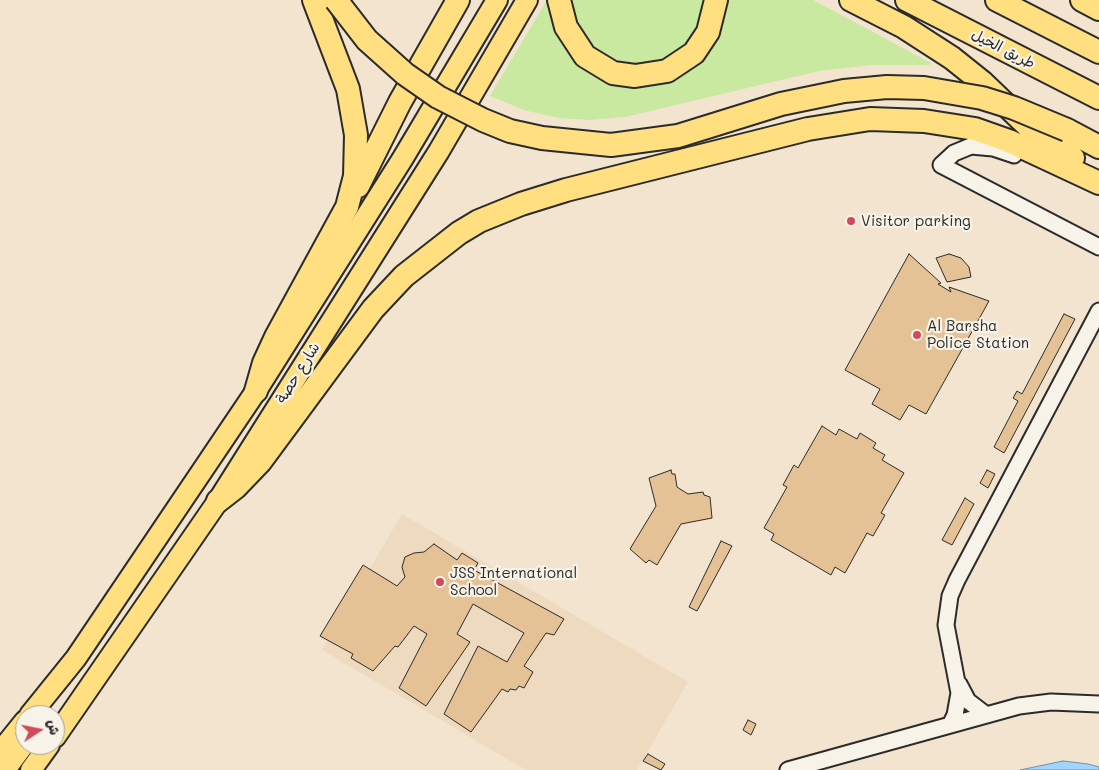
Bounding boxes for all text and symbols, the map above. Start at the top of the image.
street label: طريق الخيل [968,25,1038,73]
place label: Visitor parking [861,212,971,230]
marker: Visitor parking [845,215,857,227]
place label: Al Barsha Police Station [927,317,1029,352]
marker: Al Barsha Police Station [911,329,923,341]
street label: شارع حصة [272,339,324,407]
place label: JSS International School [450,564,577,599]
marker: JSS International School [434,576,446,588]
north arrow [15,705,65,755]
text: ش [43,718,65,737]

